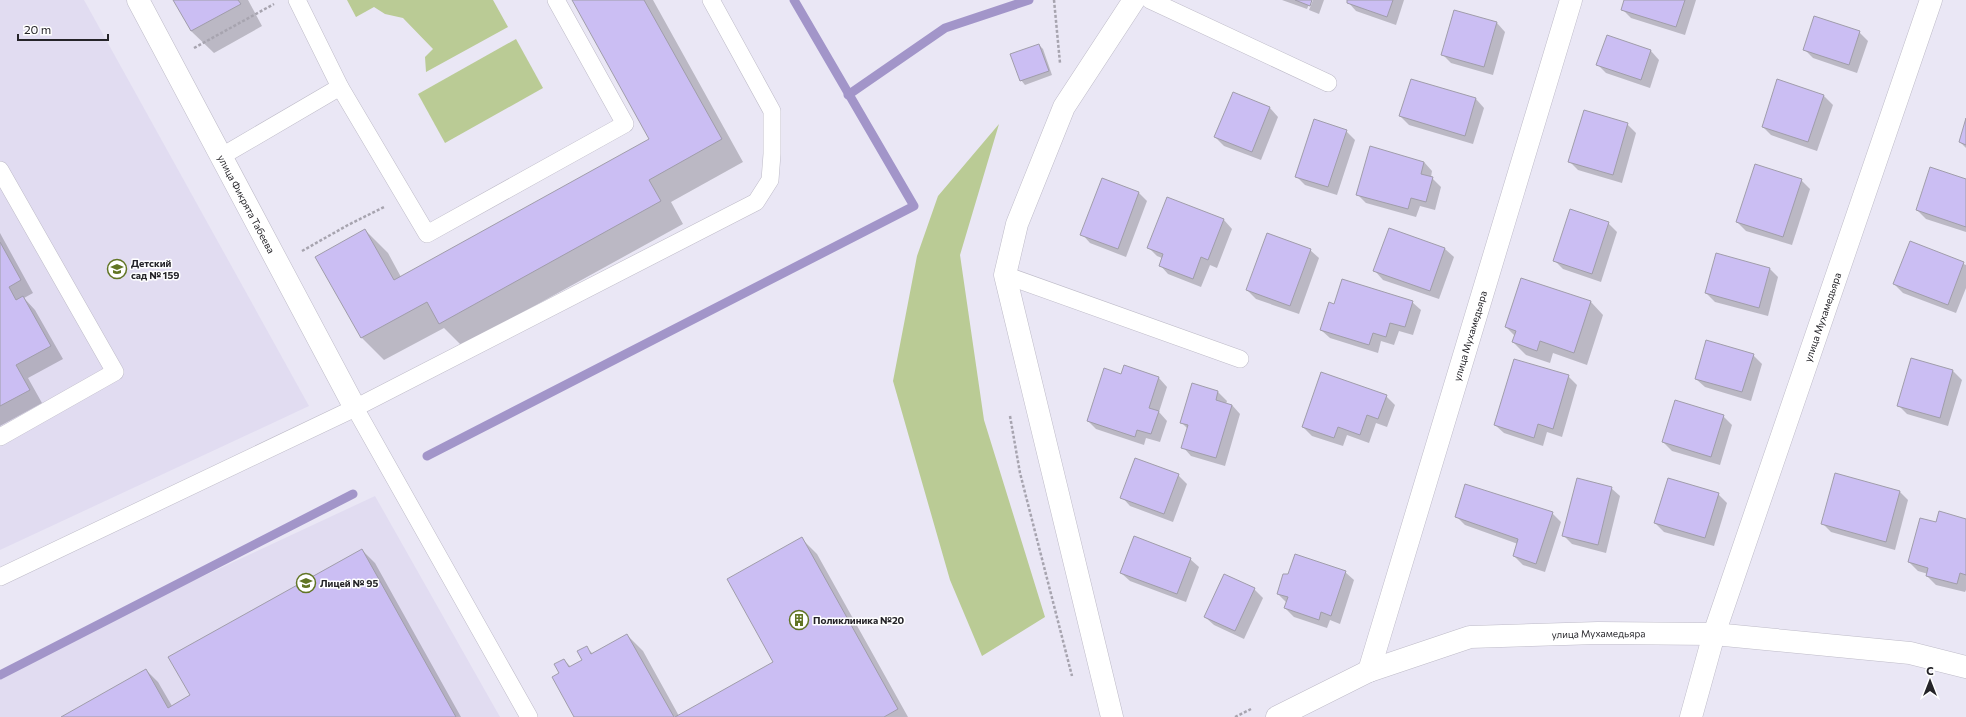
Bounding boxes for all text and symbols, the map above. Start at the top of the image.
scale bar [18,16,108,42]
text: 20 m [24,22,51,36]
street label: улица Фикрята Табеева [215,153,278,255]
place label: Детский сад № 159 [131,257,179,281]
school or university icon: Детский сад № 159 [106,258,128,280]
street label: улица Мухамедьяра [1802,271,1843,364]
street label: улица Мухамедьяра [1451,289,1489,383]
school or university icon: Лицей № 95 [295,572,317,594]
place label: Лицей № 95 [320,577,378,589]
building icon: Поликлиника №20 [788,609,810,631]
place label: Поликлиника №20 [813,614,905,626]
street label: улица Мухамедьяра [1551,627,1646,640]
north arrow [1910,661,1950,701]
text: С [1926,664,1934,677]

